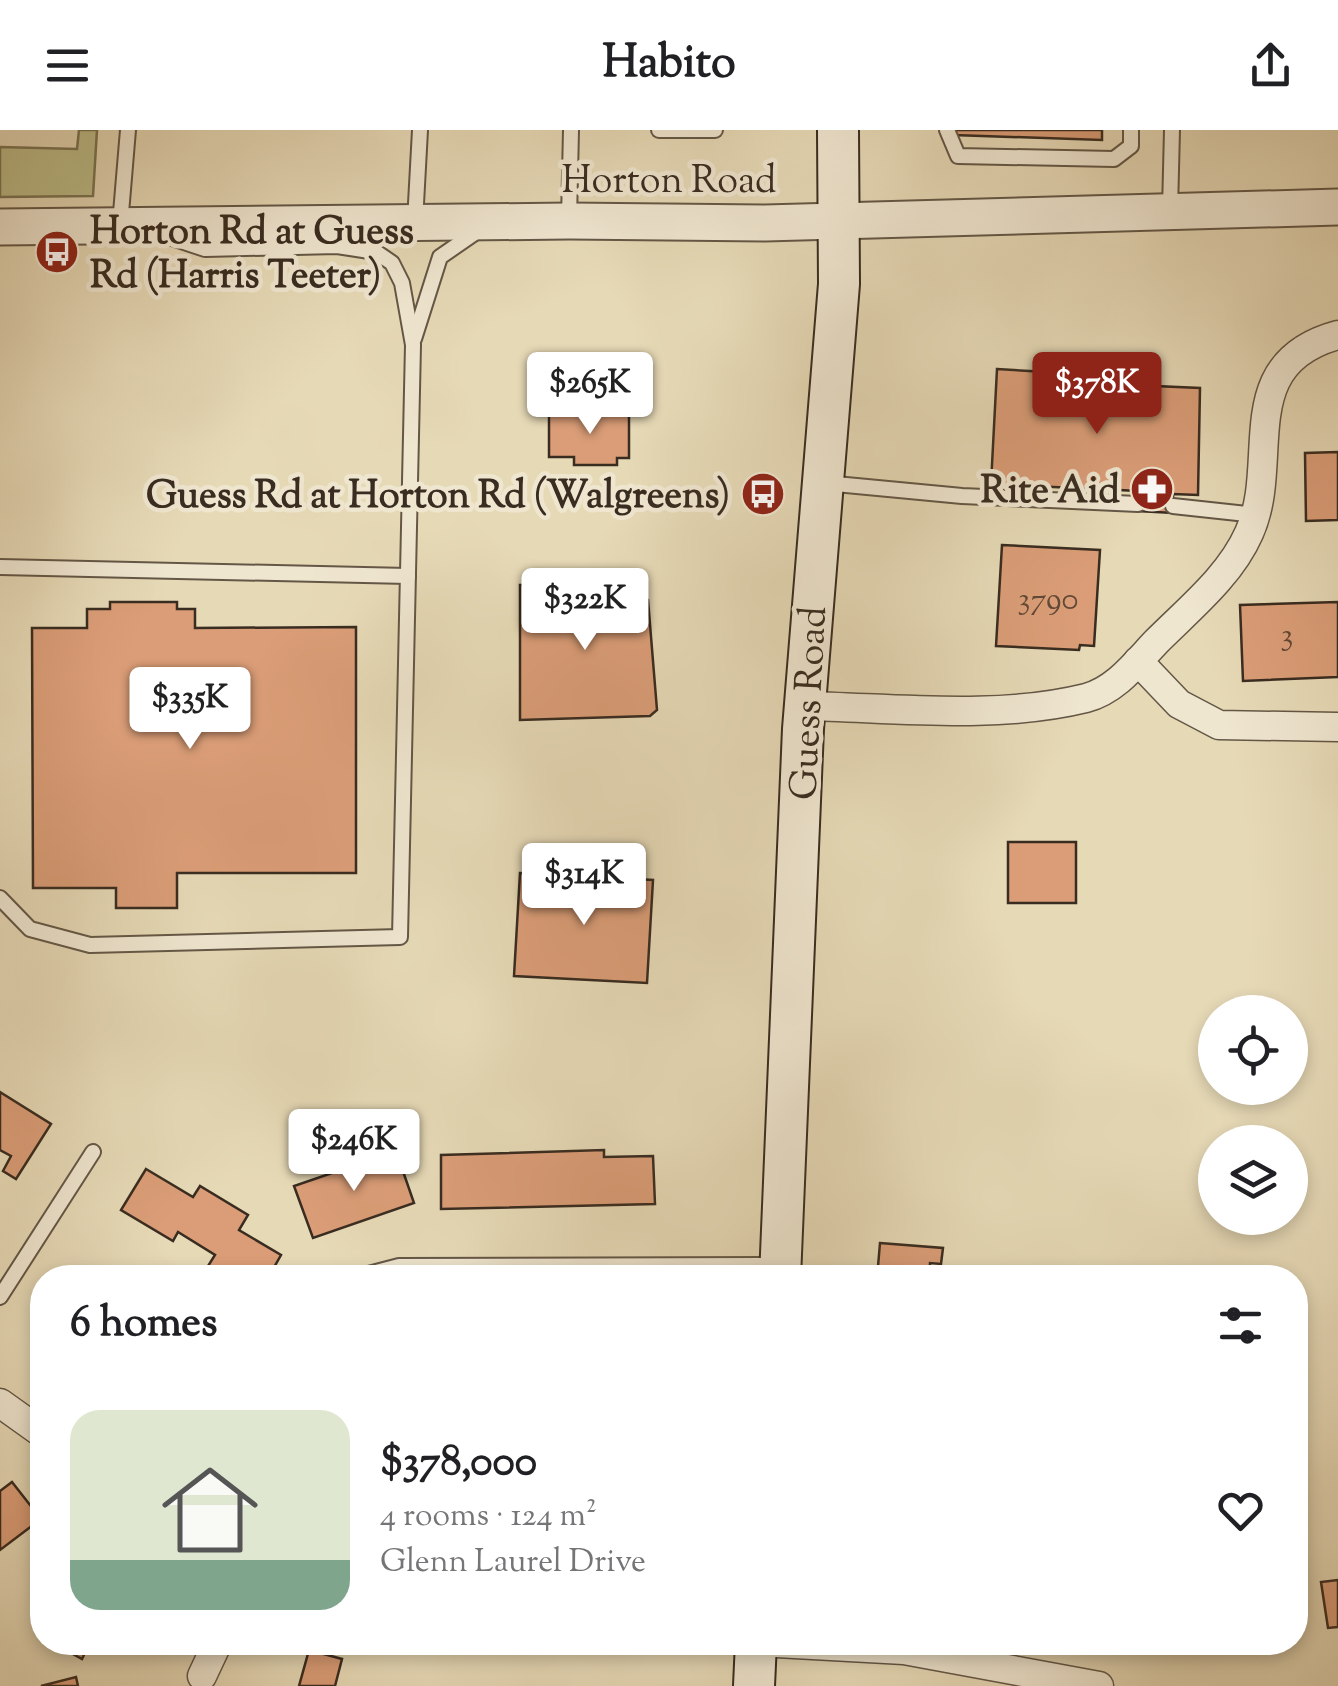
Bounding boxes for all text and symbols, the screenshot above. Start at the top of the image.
text: Habito [602,33,736,98]
icon: menu [40,38,95,93]
icon: share [1243,38,1298,93]
street label: Horton Road [562,156,776,210]
place label: Horton Rd at Guess Rd (Harris Teeter) [90,207,414,305]
bus stop icon: Horton Rd at Guess Rd (Harris Teeter) [34,229,80,275]
pin: $265K [520,352,660,437]
pin: $378K [1027,352,1167,437]
text: $265K [549,361,631,407]
text: $378K [1054,361,1140,407]
place label: Rite Aid [980,466,1121,520]
pharmacy icon: Rite Aid [1129,466,1175,512]
place label: Guess Rd at Horton Rd (Walgreens) [146,471,730,525]
bus stop icon: Guess Rd at Horton Rd (Walgreens) [740,471,786,517]
pin: $322K [515,568,655,653]
text: $322K [543,577,627,623]
house number: 3790 [1018,578,1078,624]
street label: Guess Road [779,605,843,802]
house number: 3 [1281,614,1293,660]
pin: $335K [120,667,260,752]
text: $335K [151,676,229,722]
pin: $314K [514,843,654,928]
text: $314K [544,852,624,898]
map controls [1198,995,1308,1235]
button: locate [1198,995,1308,1105]
pin: $246K [284,1109,424,1194]
text: $246K [311,1118,397,1164]
button: layers [1198,1125,1308,1235]
text: 6 homes [70,1295,217,1355]
icon: filters [1213,1298,1268,1353]
text: $378,000 [380,1434,537,1494]
icon: home [150,1450,270,1570]
icon: heart [1213,1483,1268,1538]
text: 4 rooms · 124 m² [380,1494,597,1540]
text: Glenn Laurel Drive [380,1540,646,1586]

